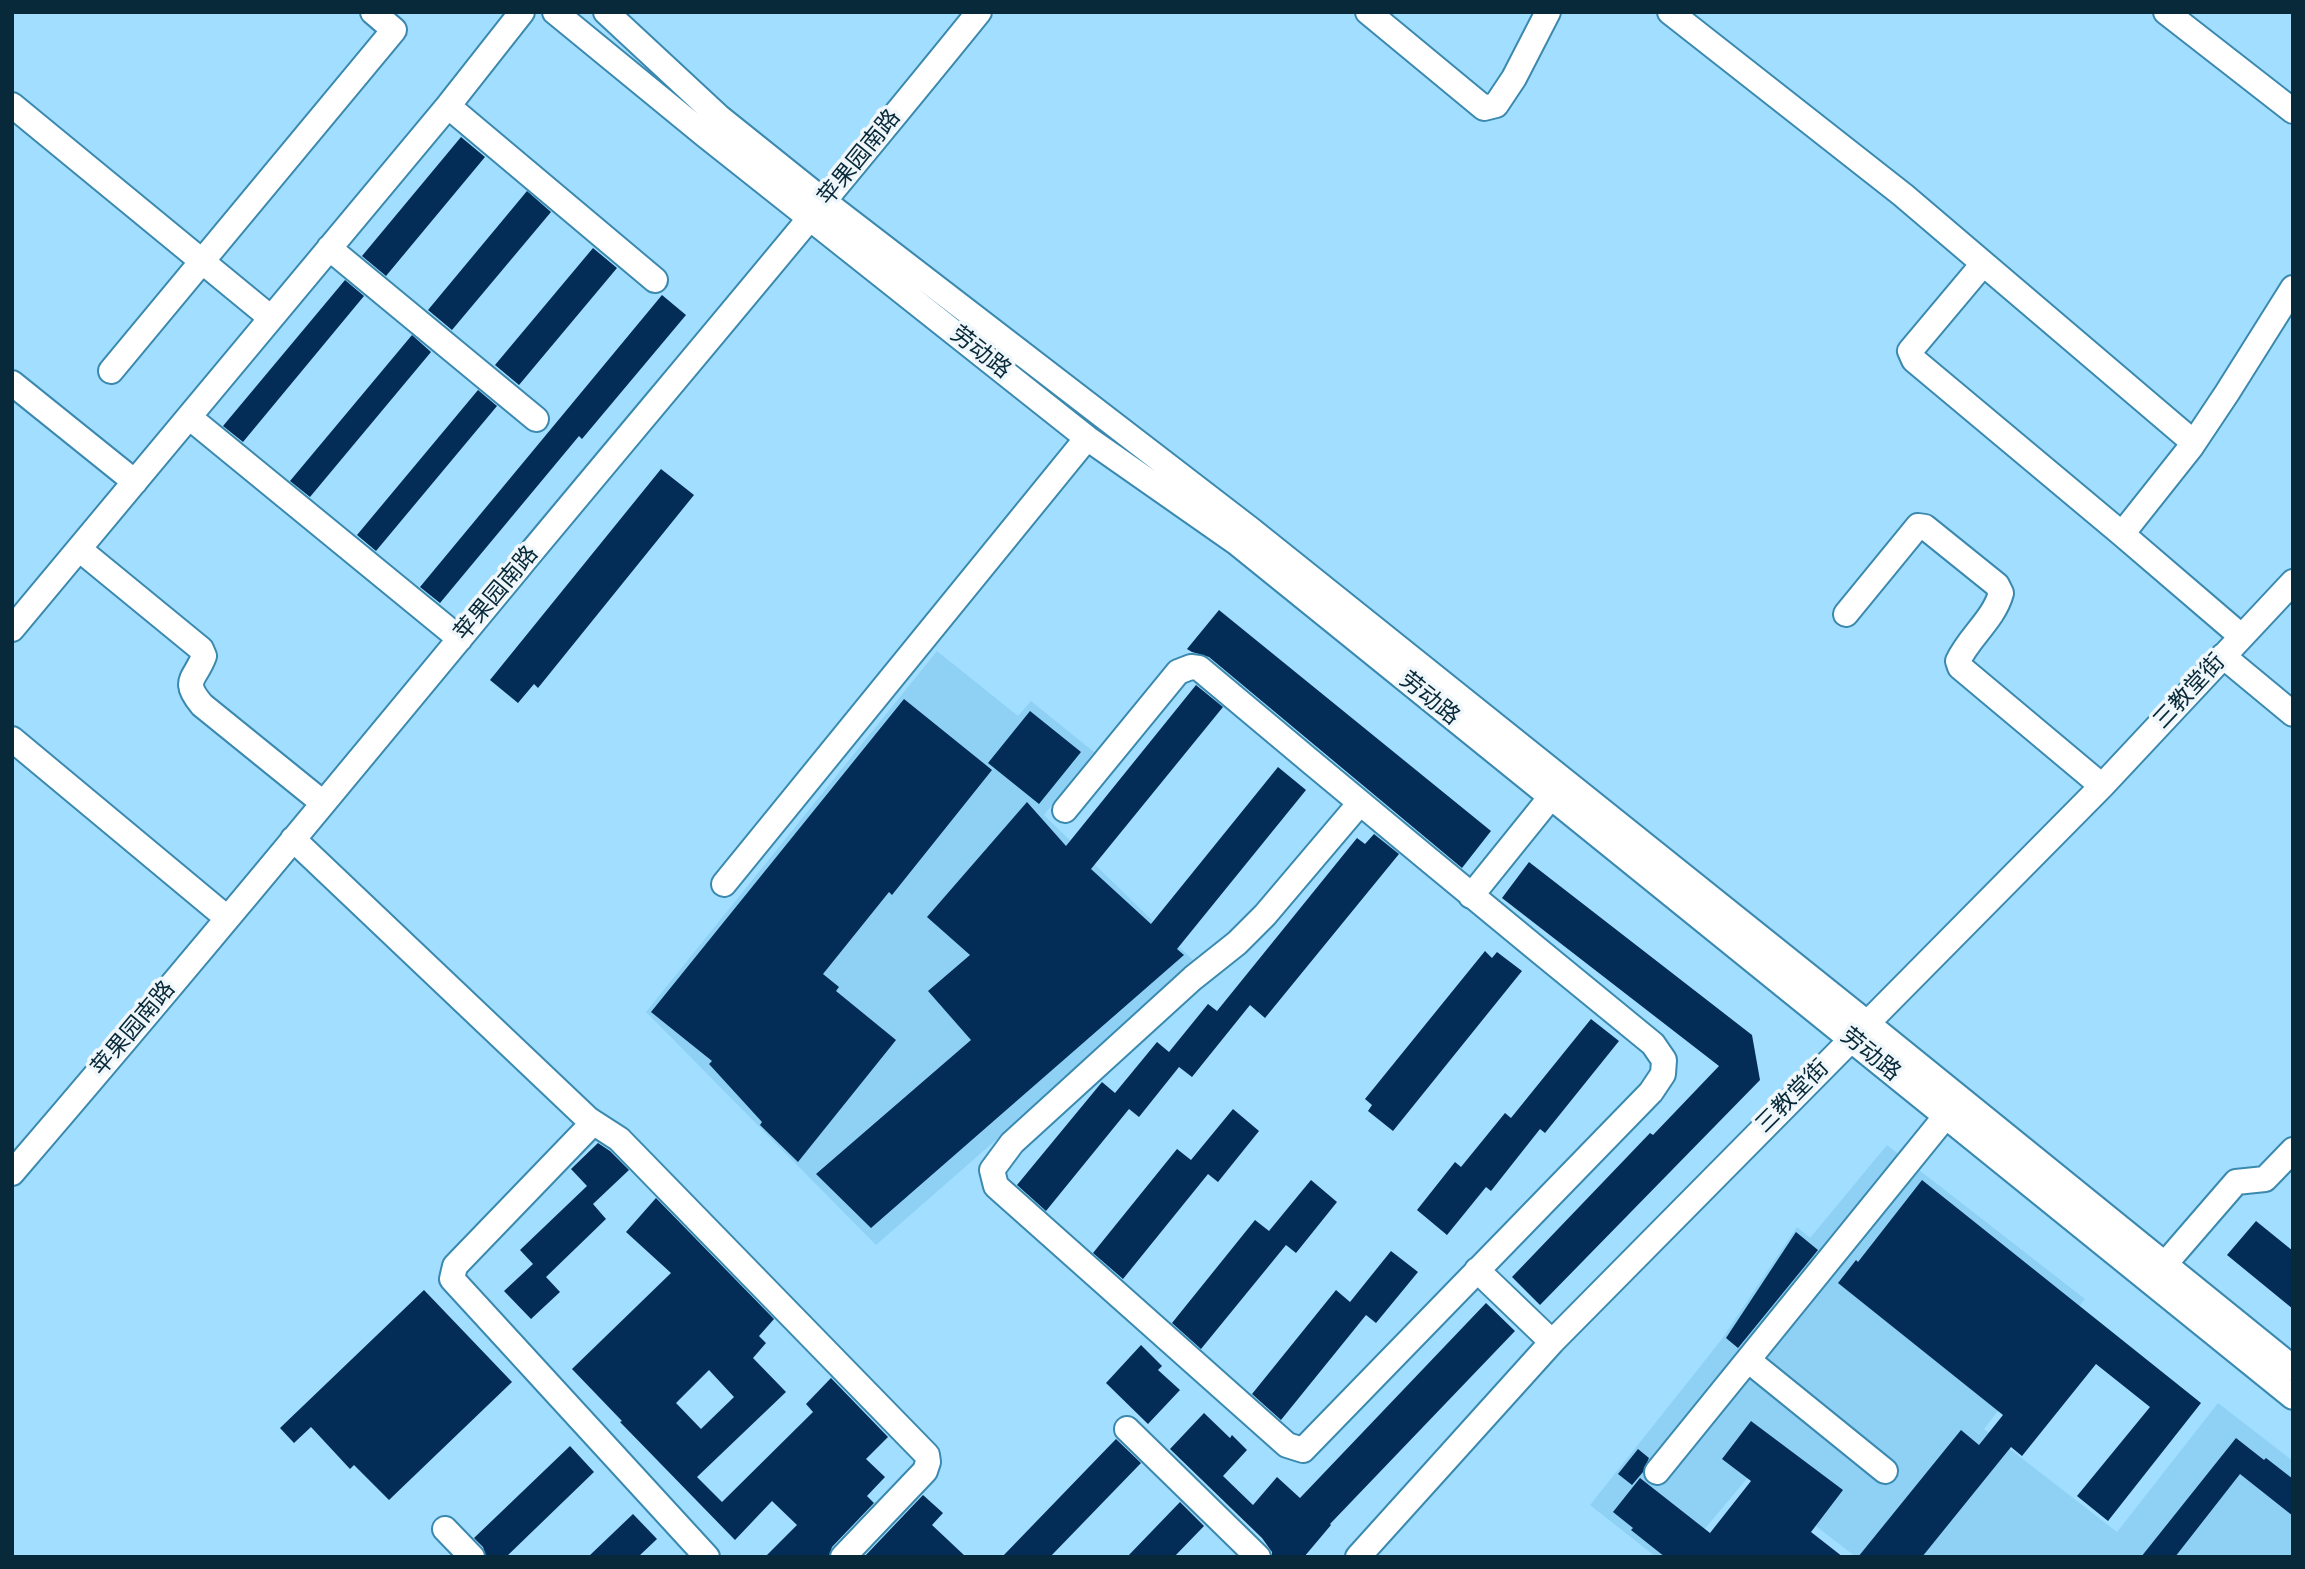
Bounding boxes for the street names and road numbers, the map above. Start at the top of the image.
street label: 苹果园南路 [813,105,907,211]
street label: 劳动路 [944,321,1016,385]
street label: 苹果园南路 [449,541,545,647]
street label: 三教堂街 [2149,649,2231,735]
street label: 劳动路 [1394,667,1464,731]
street label: 苹果园南路 [86,976,182,1082]
street label: 劳动路 [1835,1023,1905,1087]
street label: 三教堂街 [1751,1055,1835,1139]

